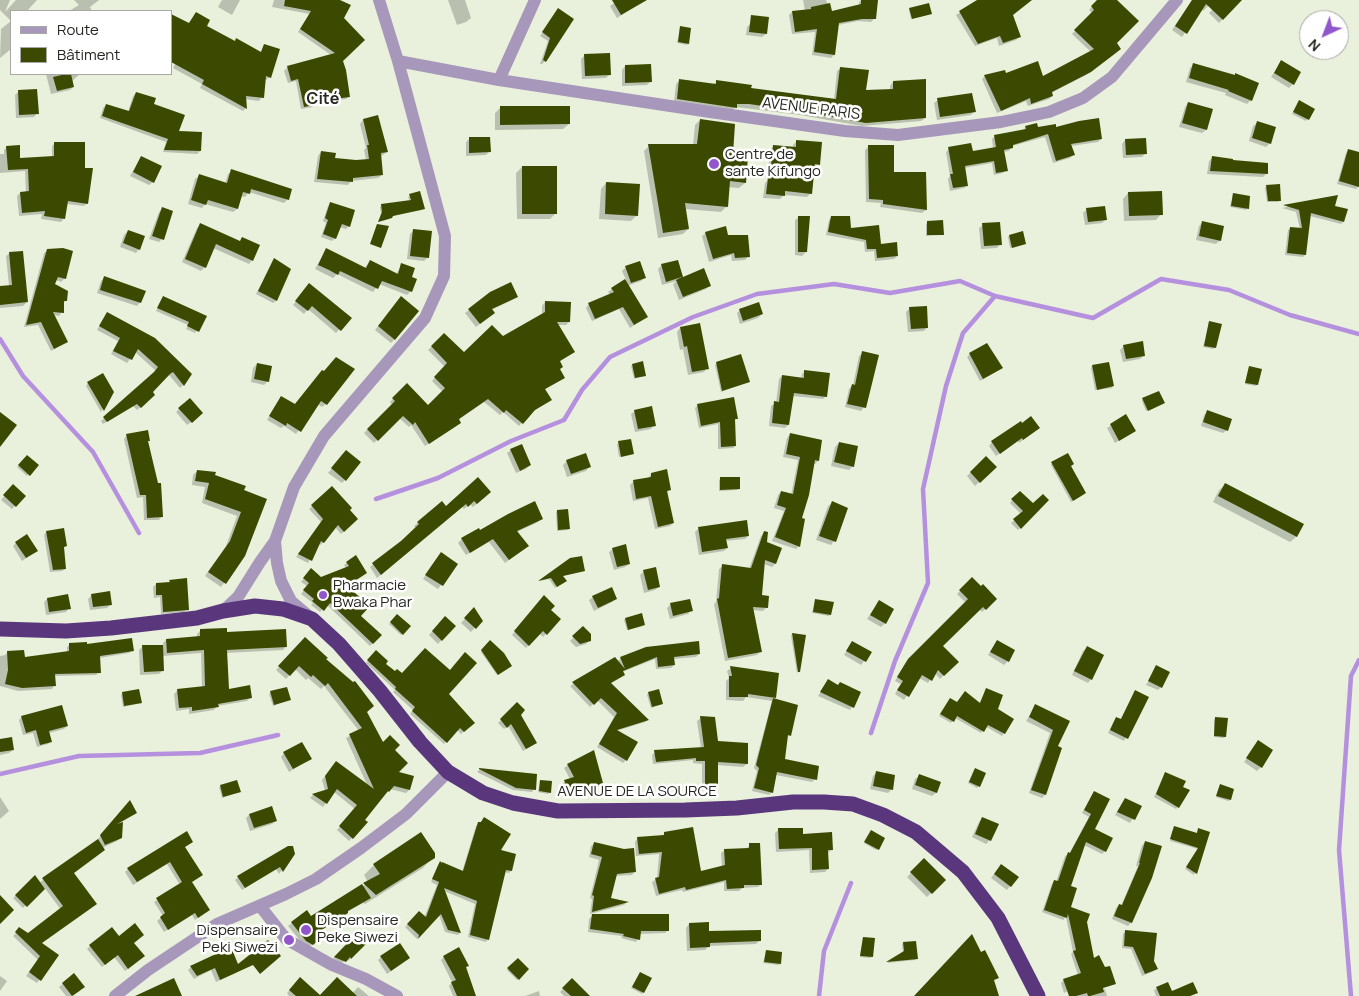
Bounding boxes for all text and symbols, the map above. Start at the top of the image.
legend [10,10,172,75]
north arrow [1299,10,1349,60]
text: Route [57,19,99,40]
text: N [1304,35,1324,56]
text: Bâtiment [57,44,120,65]
district label: Cité [307,90,339,110]
street label: AVENUE PARIS [761,94,861,124]
place label: Centre de sante Kifungo [725,146,821,181]
marker: Centre de sante Kifungo [707,157,721,171]
place label: Pharmacie Bwaka Phar [333,577,412,612]
marker: Pharmacie Bwaka Phar [317,589,329,601]
street label: AVENUE DE LA SOURCE [557,783,717,801]
place label: Dispensaire Peke Siwezi [317,912,399,947]
place label: Dispensaire Peki Siwezi [196,922,278,957]
marker: Dispensaire Peke Siwezi [299,923,313,937]
marker: Dispensaire Peki Siwezi [282,933,296,947]

